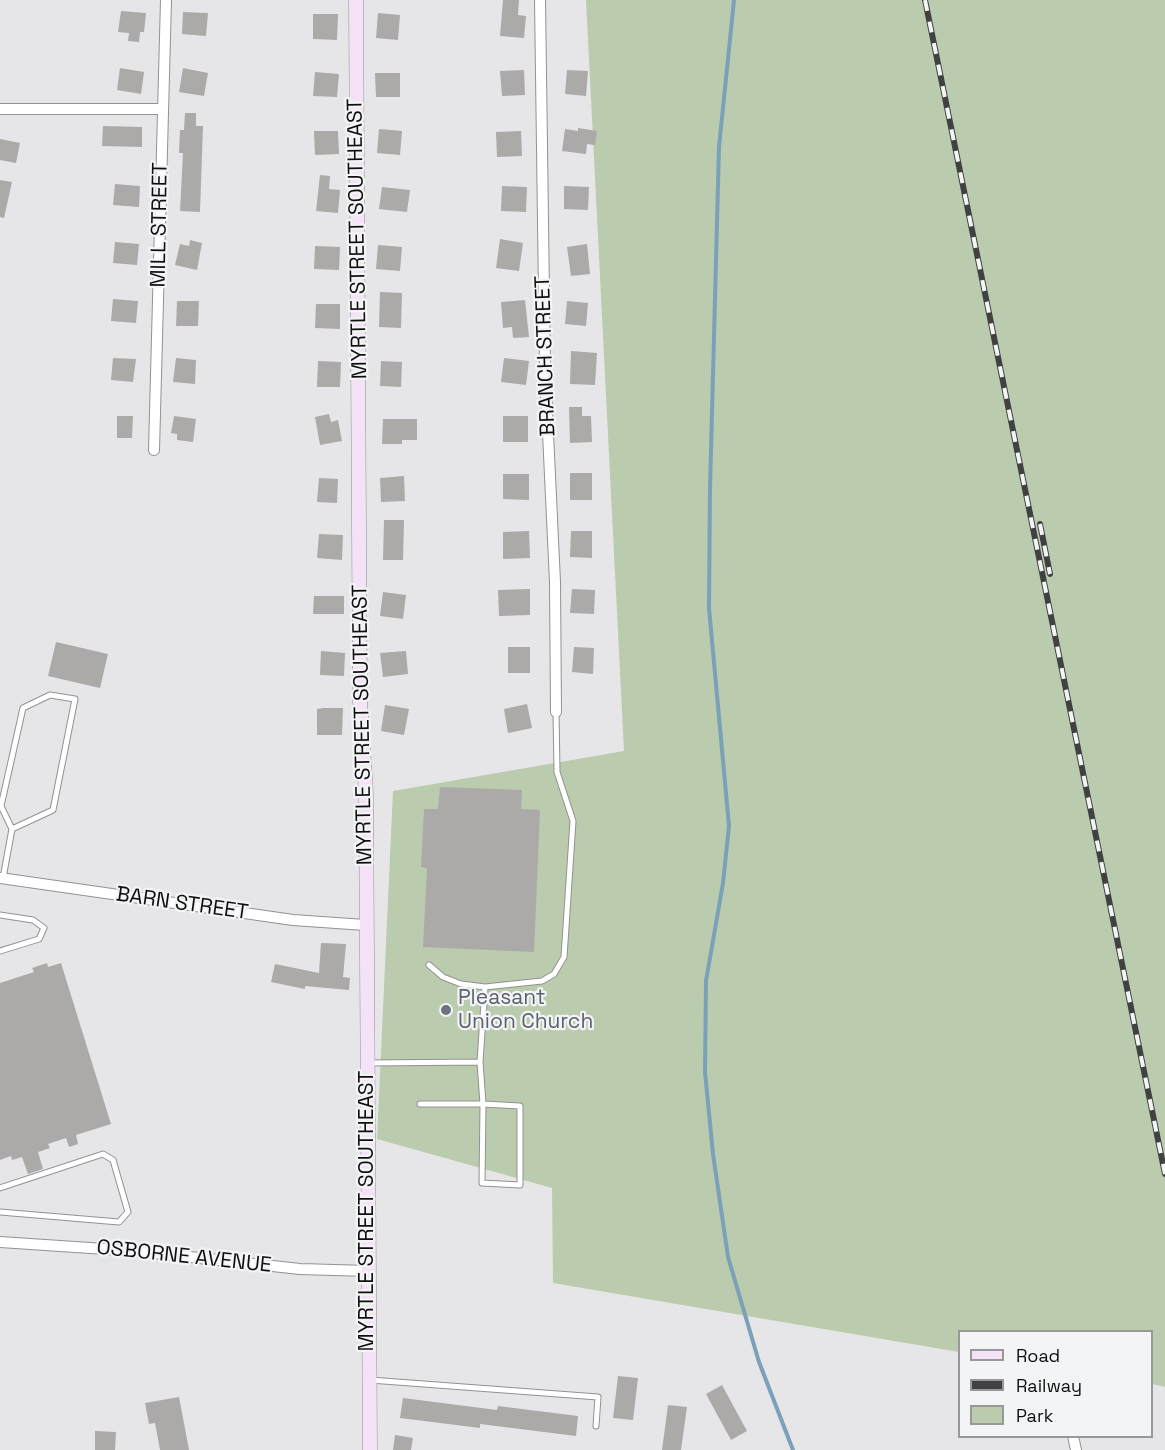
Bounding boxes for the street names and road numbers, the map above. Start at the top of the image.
street label: MYRTLE STREET SOUTHEAST [343,98,373,380]
street label: MILL STREET [146,162,174,288]
street label: BRANCH STREET [531,275,561,437]
street label: MYRTLE STREET SOUTHEAST [348,584,378,866]
street label: BARN STREET [114,882,250,926]
street label: MYRTLE STREET SOUTHEAST [354,1071,380,1351]
street label: OSBORNE AVENUE [95,1235,273,1279]

